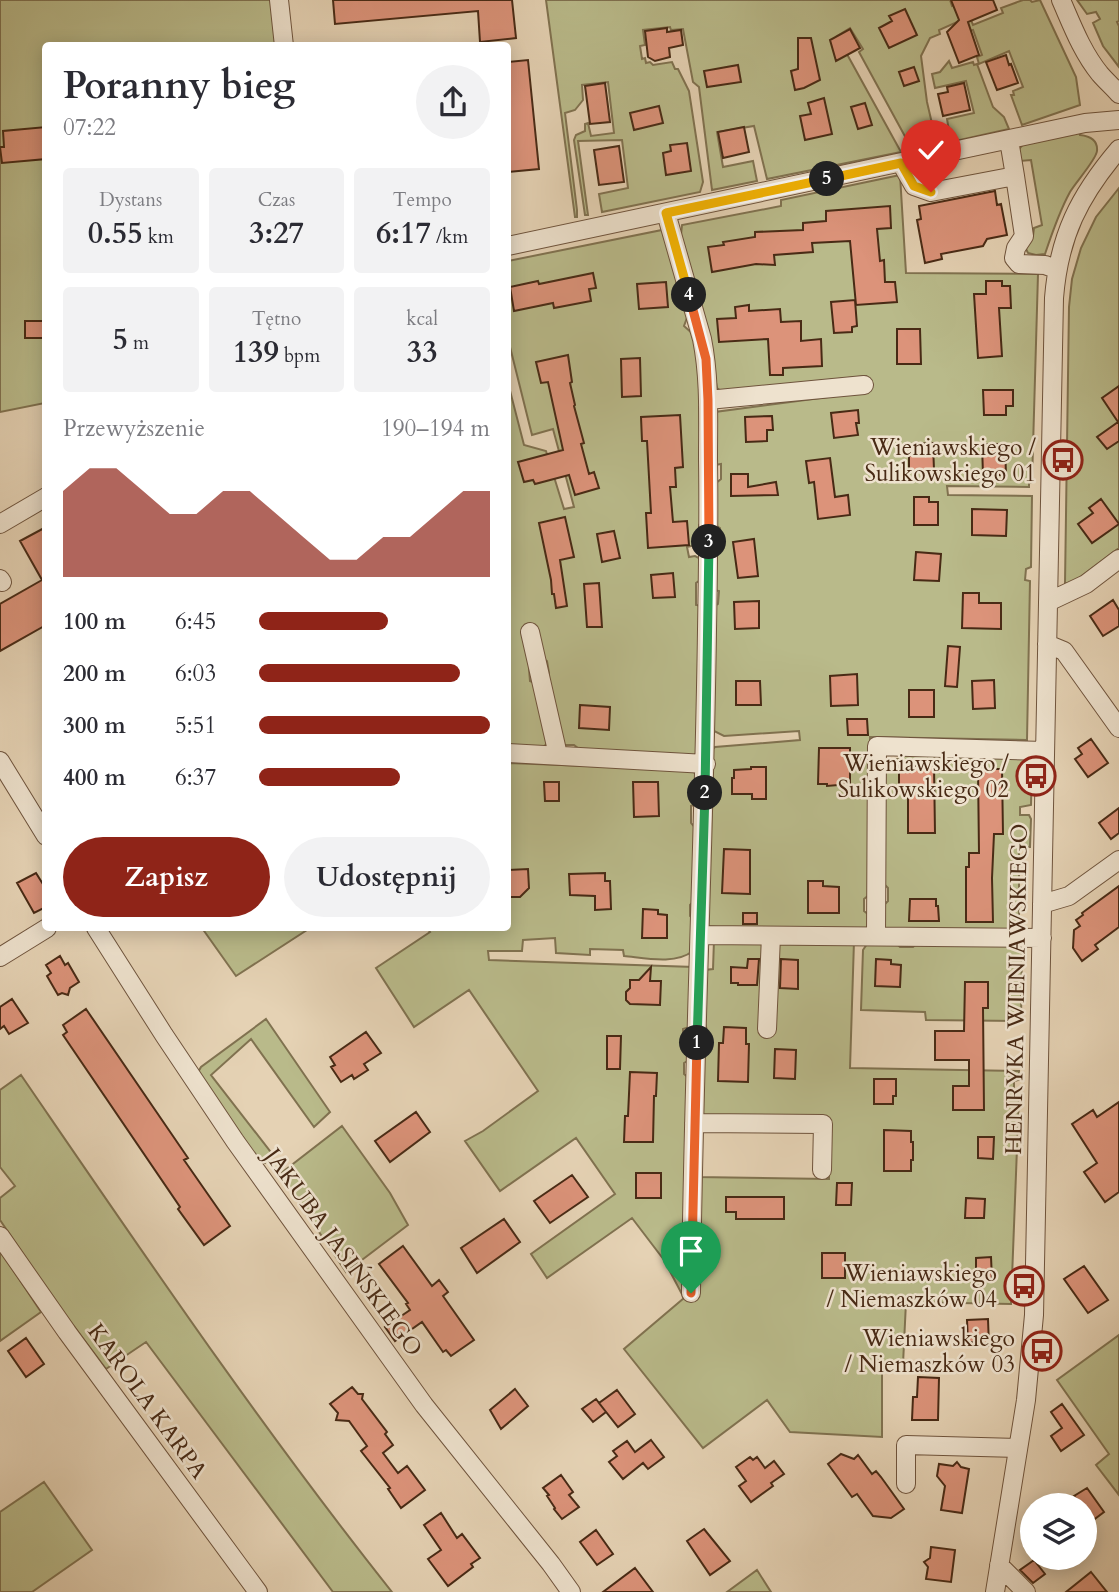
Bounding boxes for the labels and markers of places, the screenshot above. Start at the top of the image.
pin [901,120,961,192]
pin: 5 [810,162,844,196]
pin: 4 [672,278,706,312]
place label: Wieniawskiego / Sulikowskiego 01 [864,432,1037,489]
bus stop icon: Wieniawskiego / Sulikowskiego 01 [1042,439,1084,481]
pin: 3 [692,524,726,560]
place label: Wieniawskiego / Sulikowskiego 02 [837,748,1010,805]
bus stop icon: Wieniawskiego / Sulikowskiego 02 [1015,755,1057,797]
pin: 2 [688,776,722,810]
pin: 1 [680,1026,714,1060]
pin [661,1221,721,1293]
place label: Wieniawskiego / Niemaszków 04 [827,1258,997,1315]
bus stop icon: Wieniawskiego / Niemaszków 04 [1003,1265,1045,1307]
place label: Wieniawskiego / Niemaszków 03 [845,1323,1015,1380]
bus stop icon: Wieniawskiego / Niemaszków 03 [1021,1330,1063,1372]

